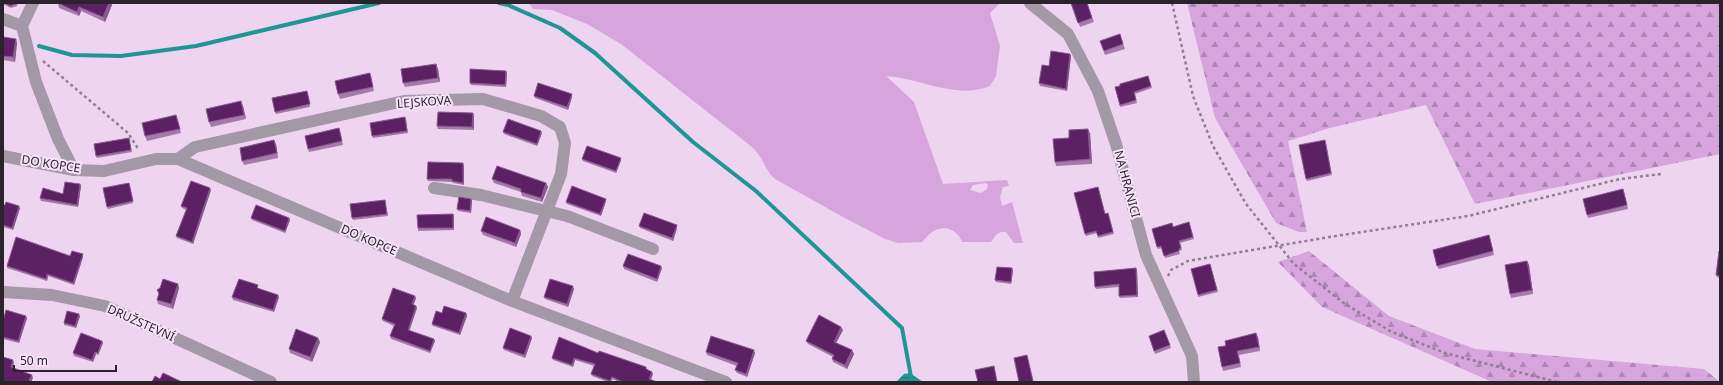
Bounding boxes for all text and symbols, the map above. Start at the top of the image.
street label: LEJSKOVA [396,91,452,112]
street label: NA HRANICI [1110,148,1145,219]
street label: DO KOPCE [20,150,82,177]
street label: DO KOPCE [339,220,400,259]
street label: DRUŽSTEVNÍ [105,300,178,345]
scale bar [14,347,116,373]
text: 50 m [20,352,48,369]

